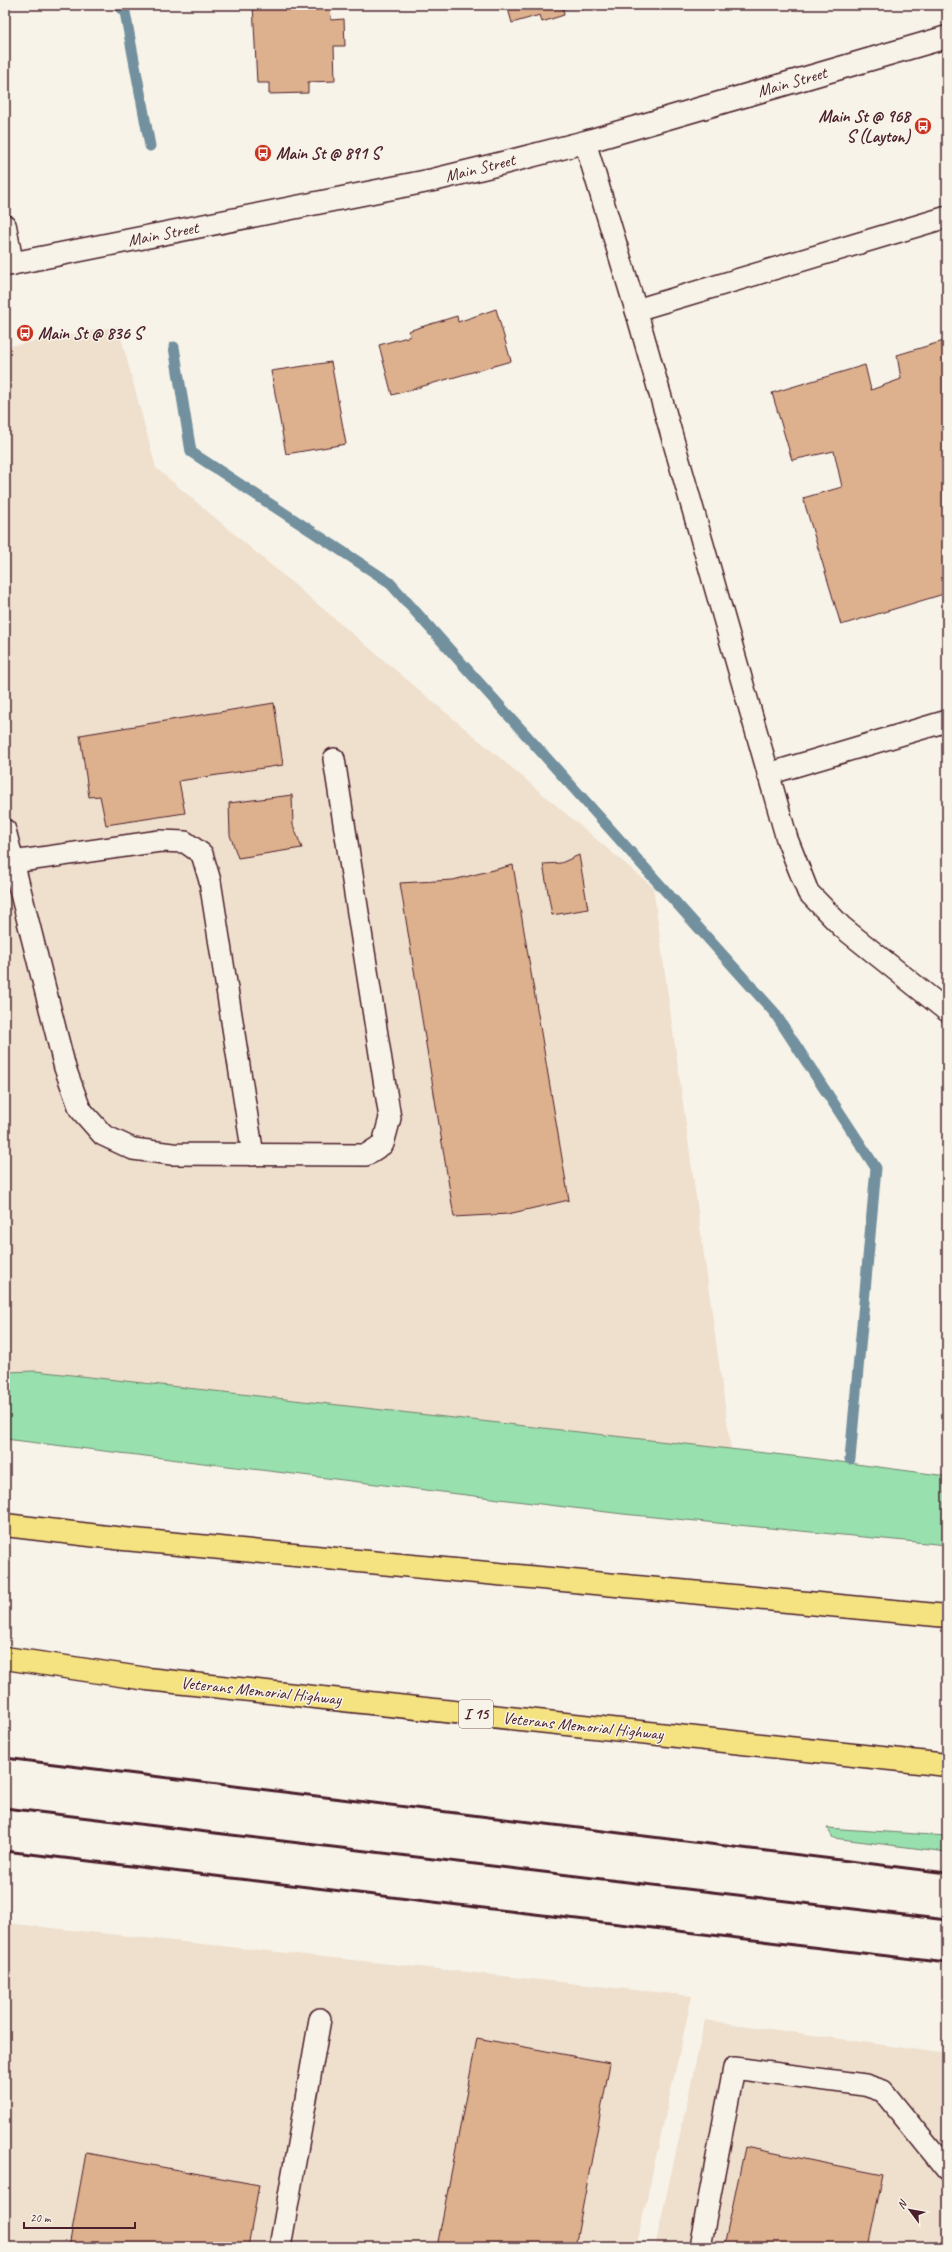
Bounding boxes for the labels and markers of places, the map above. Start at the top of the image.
place label: Main St @ 968 S (Layton) [818,106,912,147]
bus stop icon: Main St @ 968 S (Layton) [913,116,933,136]
bus stop icon: Main St @ 891 S [253,143,273,163]
place label: Main St @ 891 S [276,143,383,164]
bus stop icon: Main St @ 836 S [15,323,35,343]
place label: Main St @ 836 S [38,323,146,344]

